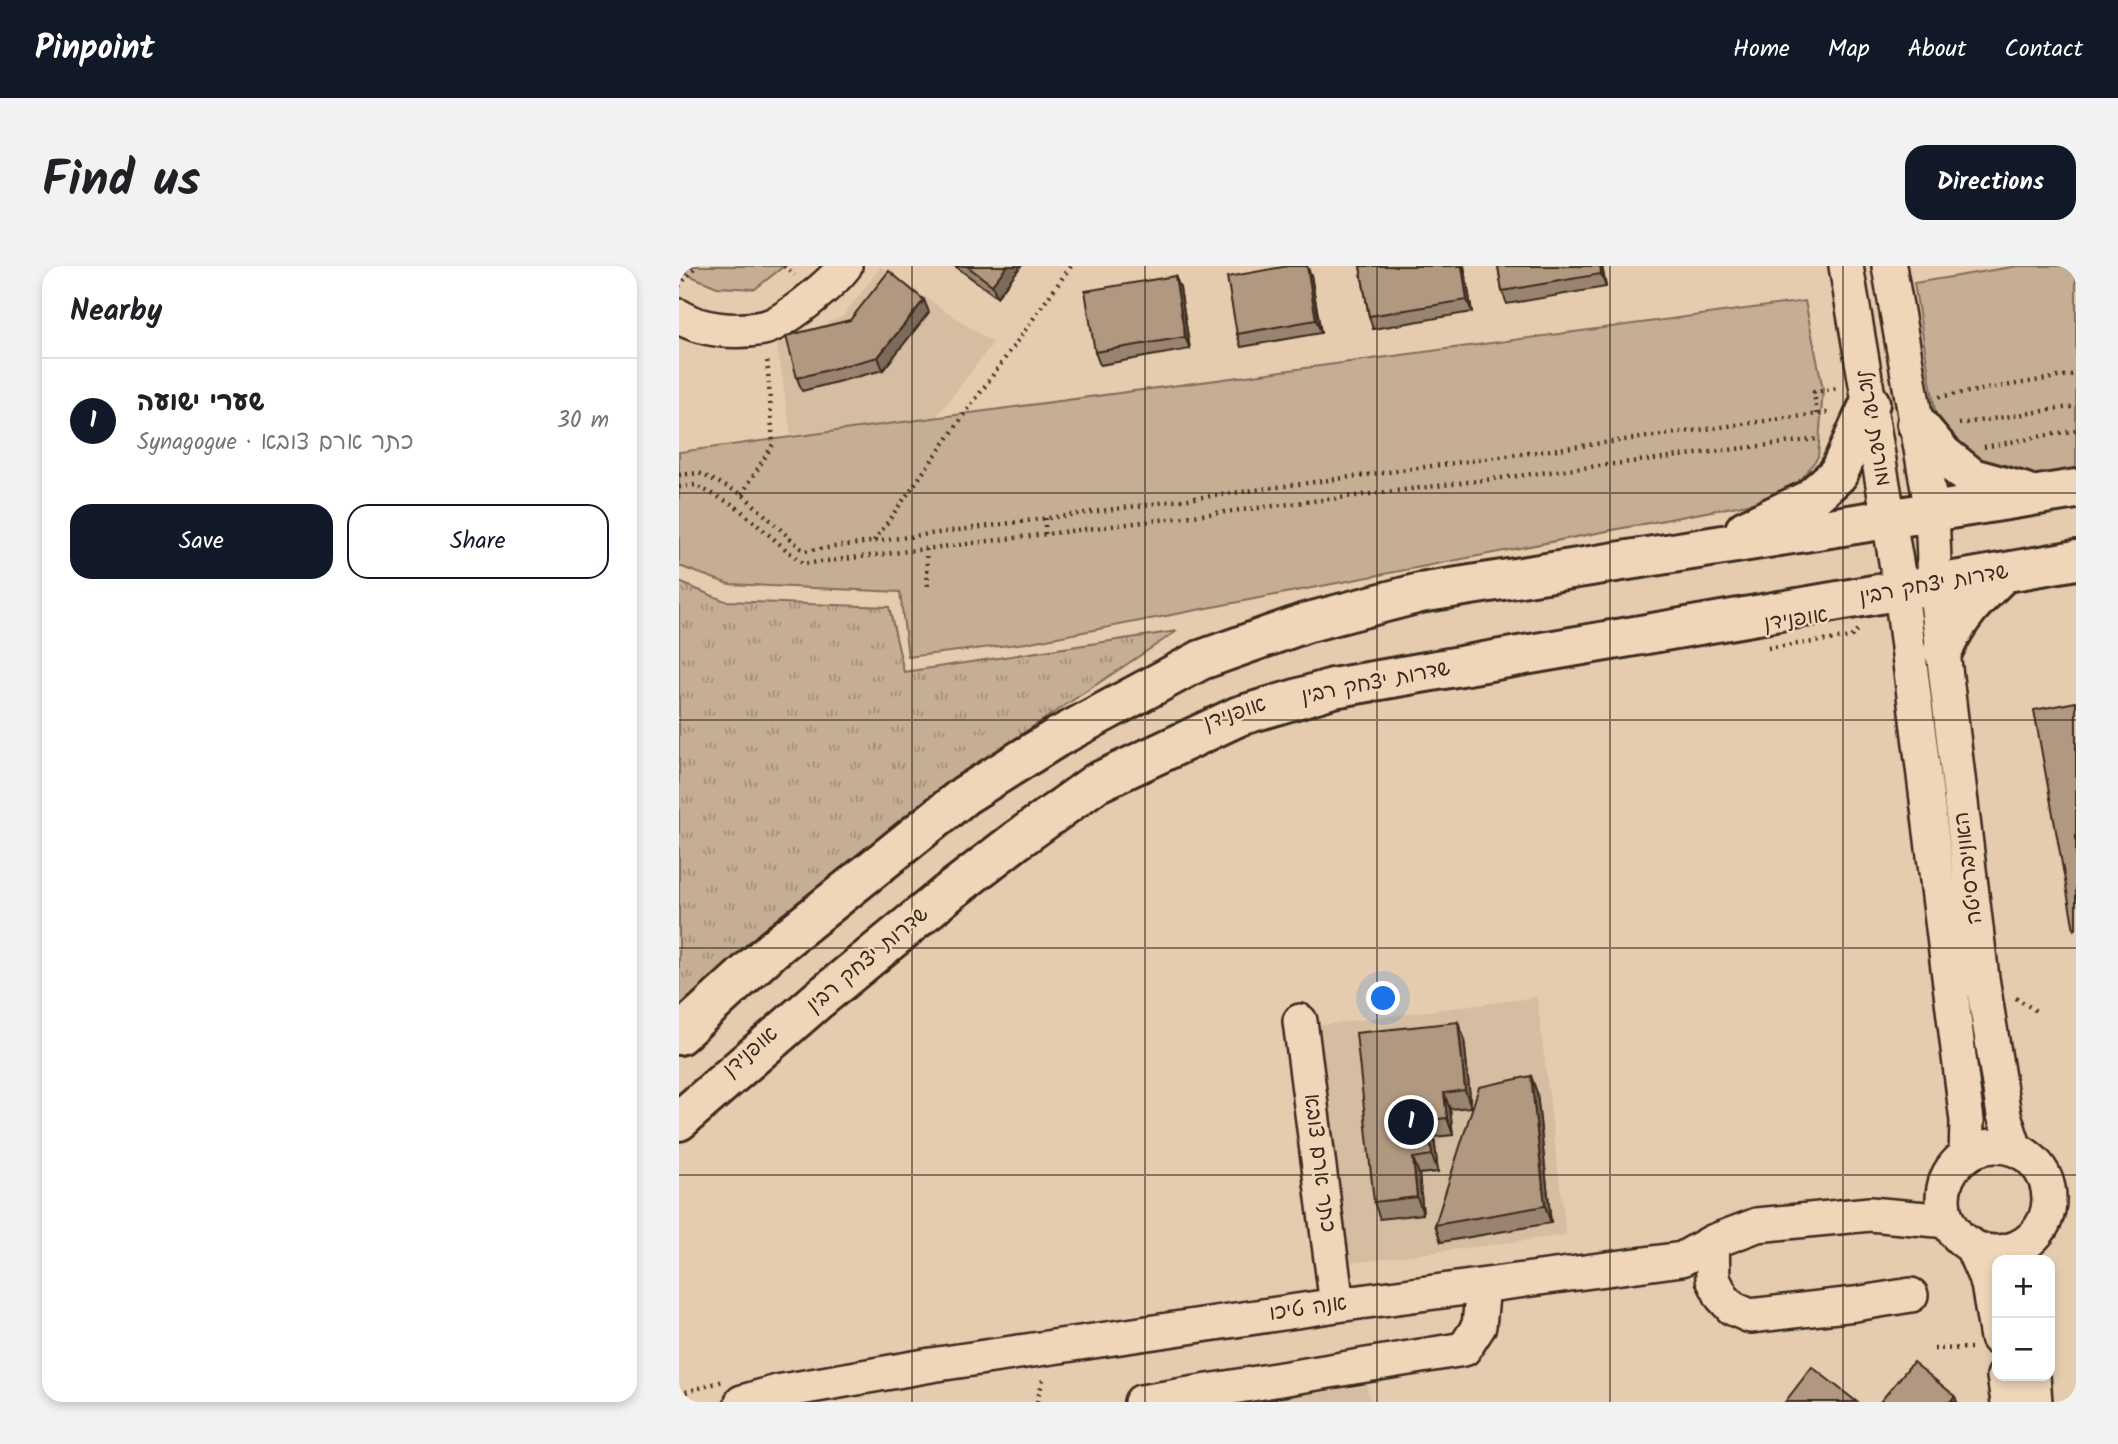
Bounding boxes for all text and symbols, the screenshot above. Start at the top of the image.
text: Pinpoint [35,23,155,76]
text: Home [1733,30,1790,69]
text: Map [1828,30,1870,69]
text: About [1908,30,1966,69]
text: Contact [2004,30,2083,69]
text: Find us [42,143,200,221]
button: Directions [1905,145,2076,220]
text: Nearby [70,288,162,336]
street label: מורשת ישראל [1846,367,1900,489]
text: שערי ישועה [137,382,265,424]
text: 1 [90,403,96,439]
text: 30 m [557,403,609,439]
text: Synagogue · כתר ארם צובא [137,425,413,461]
button: Save [70,504,333,579]
button: Share [347,504,609,579]
street label: שדרות יצחק רבין [1857,556,2011,614]
street label: אופנידן [1762,599,1830,641]
street label: שדרות יצחק רבין [1299,652,1453,714]
street label: אופנידן [1199,688,1271,740]
street label: האוניברסיטה [1946,810,1992,926]
street label: שדרות יצחק רבין [799,899,937,1021]
your location [1366,981,1400,1015]
street label: אופנידן [716,1018,786,1086]
street label: כתר ארם צובא [1294,1092,1344,1234]
pin: 1 [1388,1096,1434,1148]
map controls [1992,1255,2055,1381]
button: + [1992,1255,2055,1318]
street label: אנה טיכו [1267,1287,1349,1331]
button: − [1992,1318,2055,1381]

